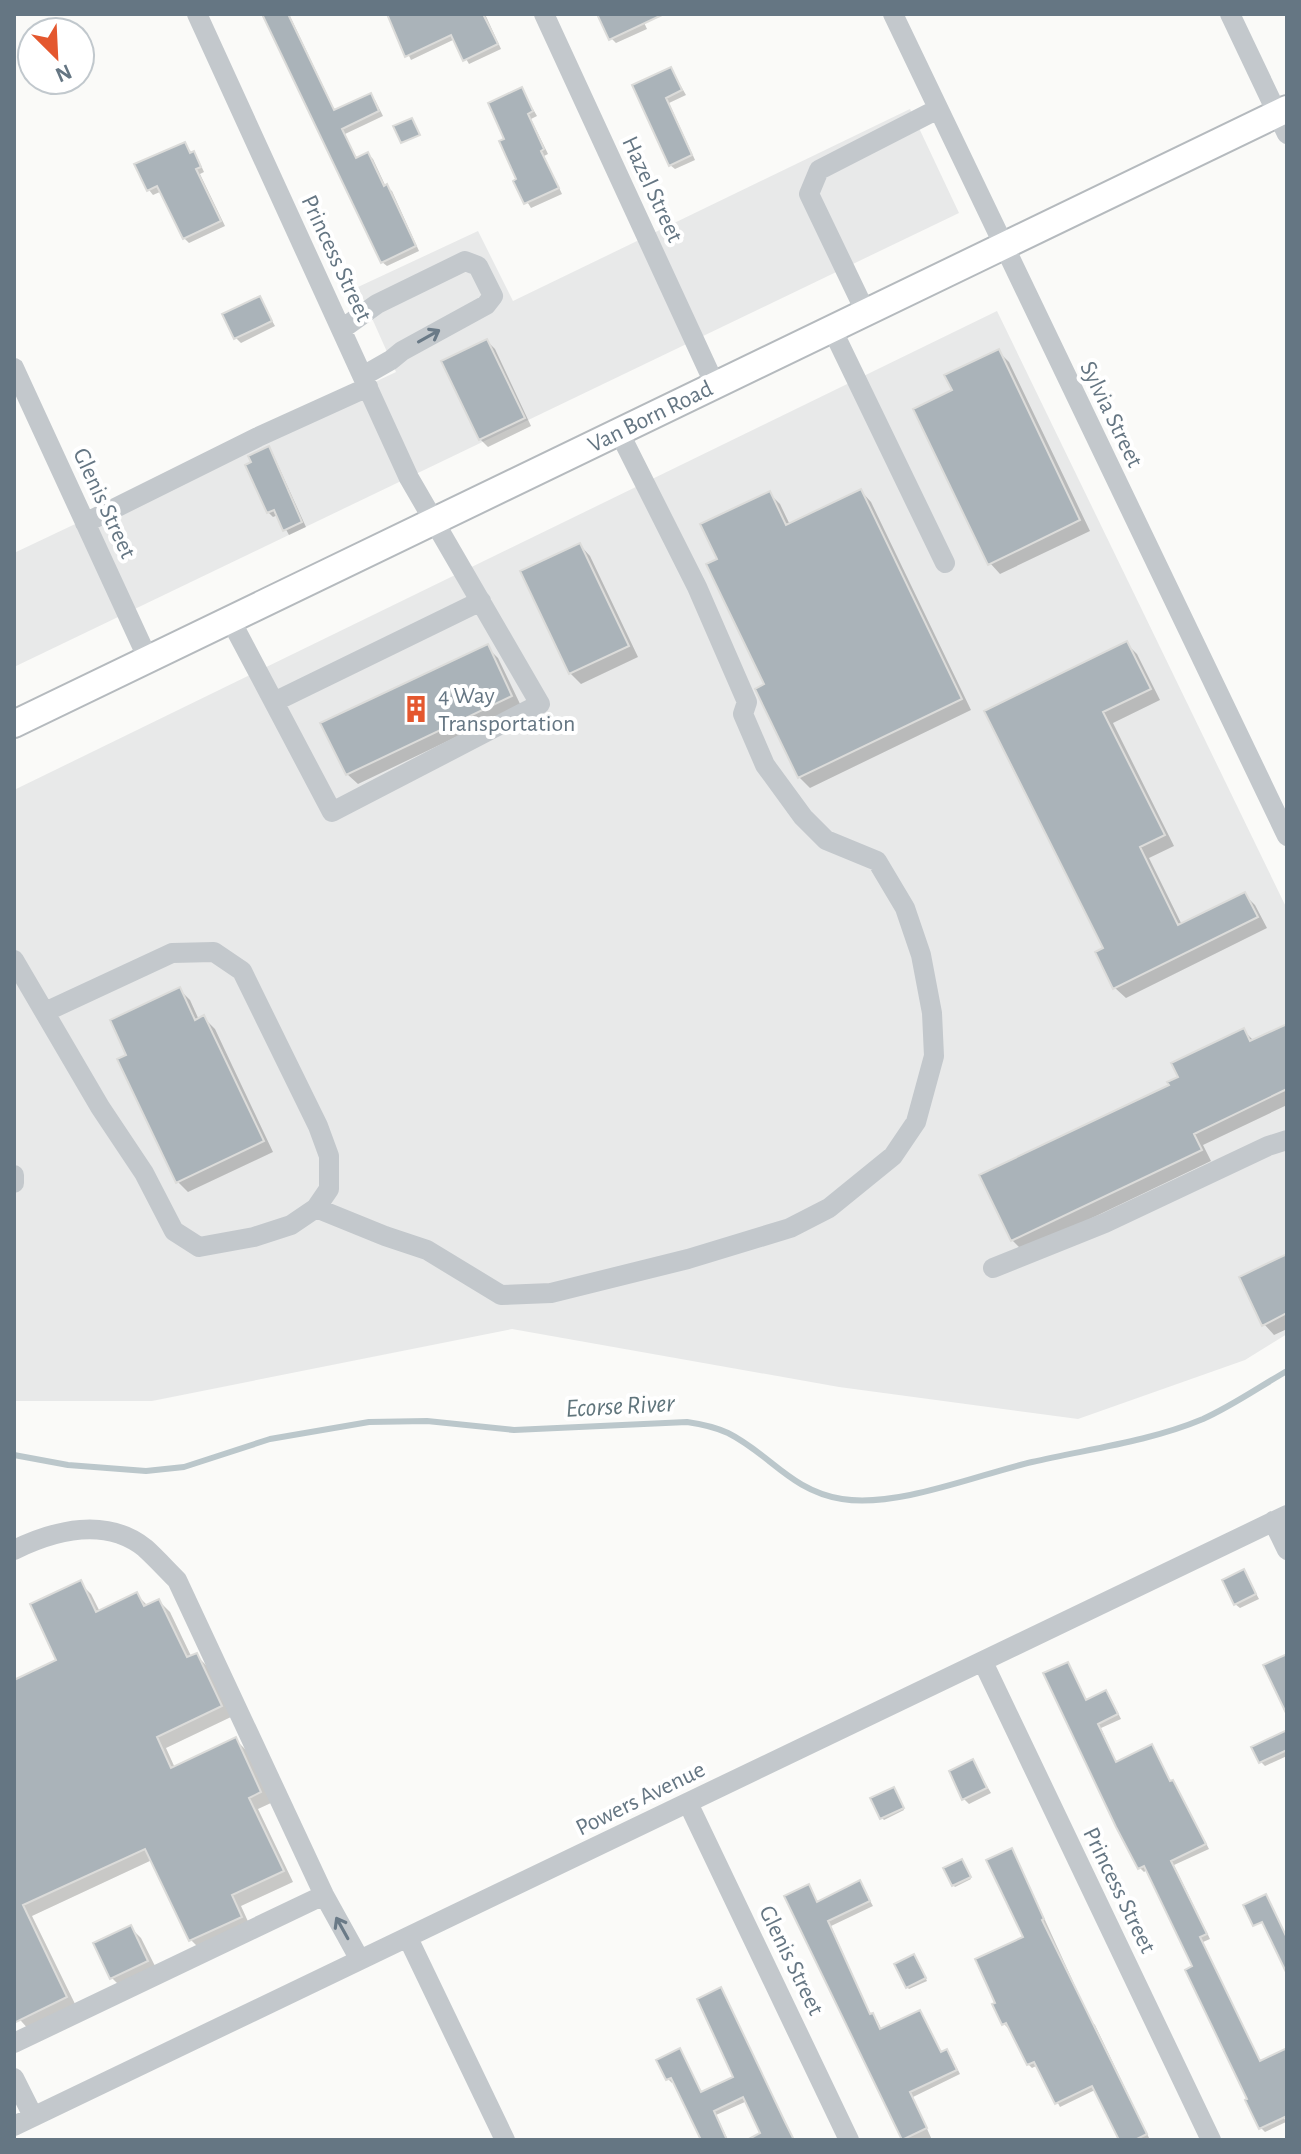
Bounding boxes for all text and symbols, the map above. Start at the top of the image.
north arrow [16,16,96,96]
text: N [52,60,75,87]
street label: Hazel Street [617,133,687,246]
street label: Princess Street [296,191,376,326]
one-way arrow [417,328,440,344]
street label: Sylvia Street [1075,358,1147,471]
street label: Van Born Road [584,376,717,457]
street label: Glenis Street [68,445,140,563]
place label: 4 Way Transportation [438,684,576,736]
building icon: 4 Way Transportation [401,694,431,724]
water label: Ecorse River [565,1390,677,1422]
street label: Powers Avenue [572,1757,709,1840]
street label: Princess Street [1078,1824,1160,1957]
street label: Glenis Street [754,1902,828,2019]
one-way arrow [334,1916,350,1940]

